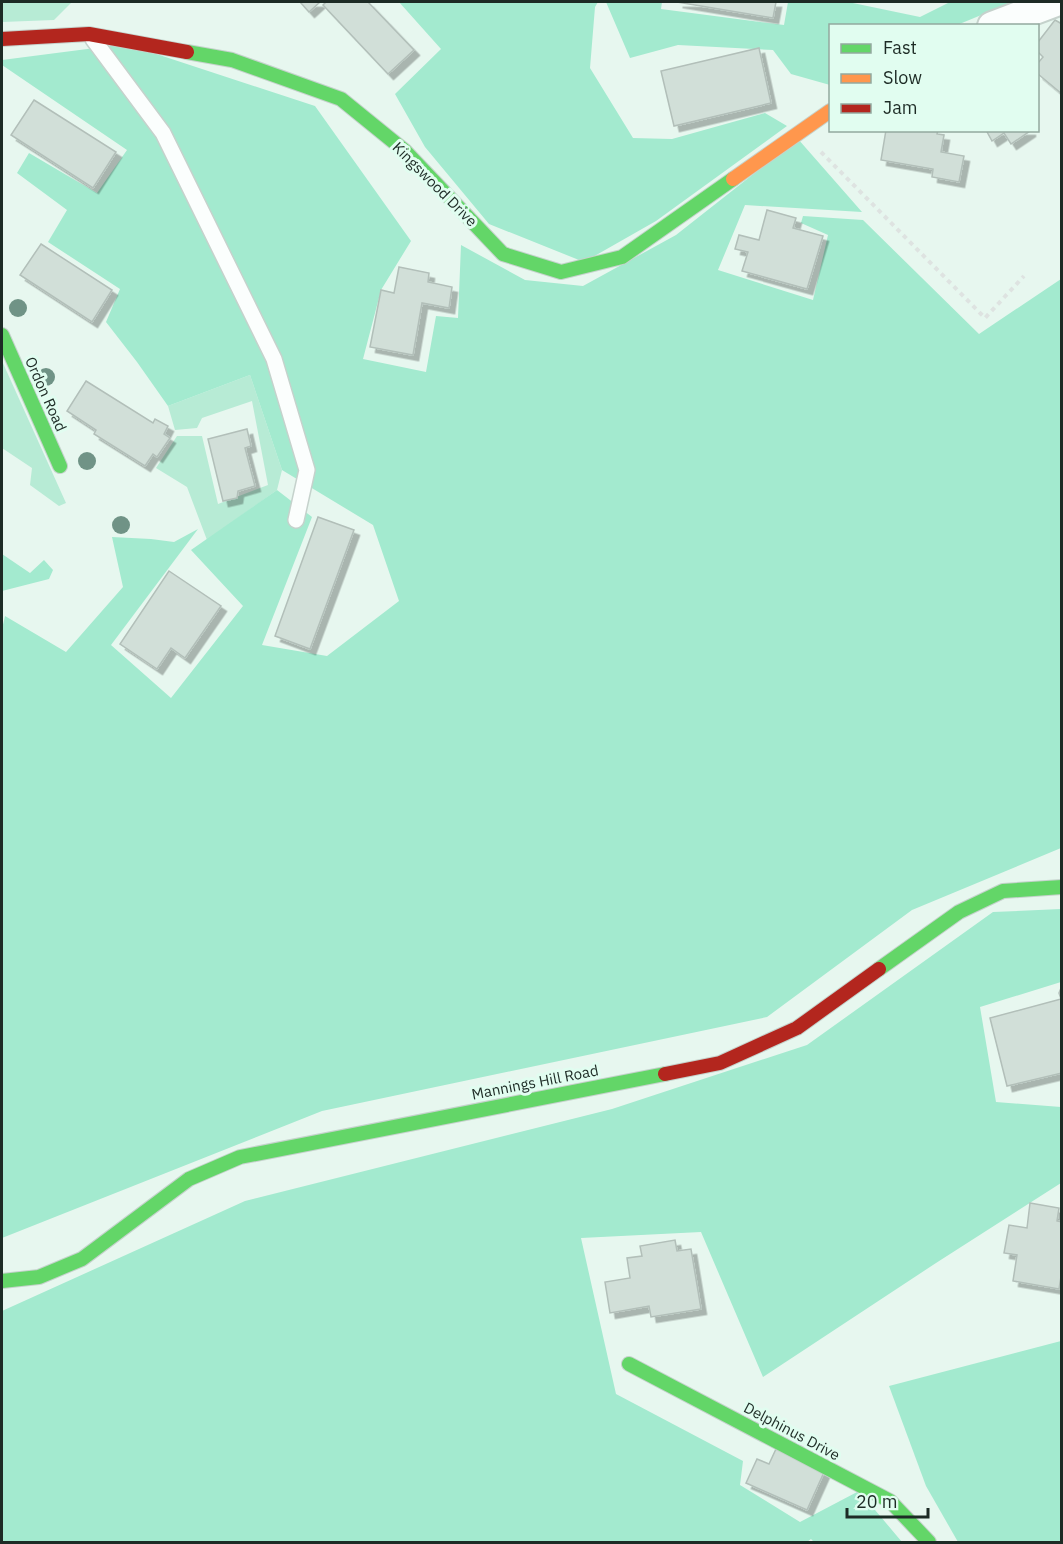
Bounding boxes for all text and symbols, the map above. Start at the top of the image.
legend [829,24,1039,132]
text: Fast [883,36,917,59]
text: Slow [883,66,922,89]
text: Jam [883,96,918,119]
street label: Kingswood Drive [389,138,481,230]
street label: Ordon Road [21,354,71,434]
street label: Mannings Hill Road [470,1060,600,1104]
street label: Delphinus Drive [741,1398,843,1464]
scale bar [847,1481,928,1519]
text: 20 m [856,1490,898,1513]

